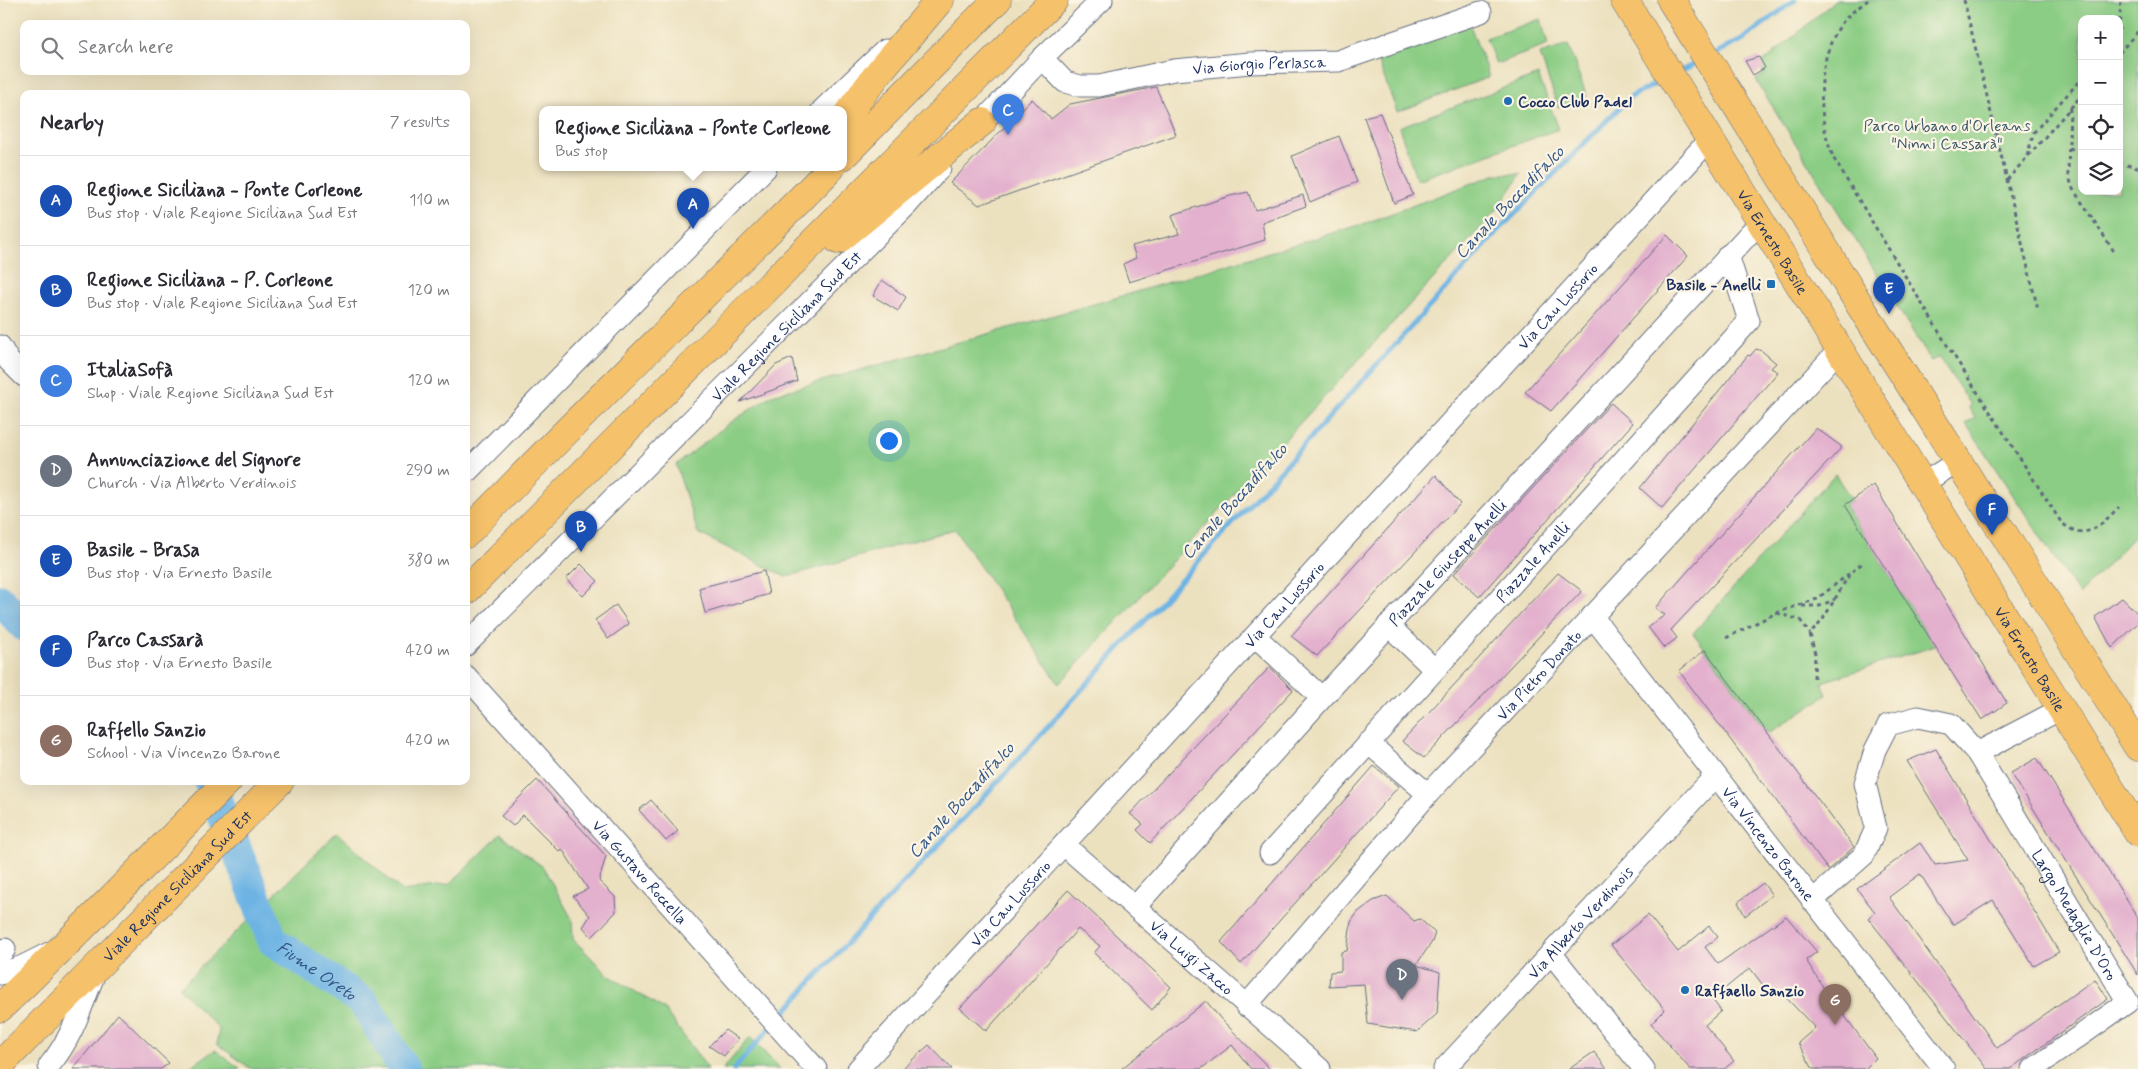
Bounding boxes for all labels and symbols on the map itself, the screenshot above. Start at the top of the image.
street label: Via Giorgio Perlasca [1192,52,1327,80]
place label: Cocco Club Padel [1518,92,1632,113]
pin: C [992,94,1024,135]
marker: Cocco Club Padel [1502,95,1514,107]
park label: Parco Urbano d'Orleans "Ninni Cassarà" [1863,116,2031,155]
water label: Canale Boccadifalco [1449,140,1571,265]
street label: Via Ernesto Basile [1731,186,1812,299]
pin: A [677,188,709,229]
street label: Viale Regione Siciliana Sud Est [707,247,867,407]
street label: Via Cau Lussorio [1513,259,1603,355]
pin: E [1873,273,1905,314]
place label: Basile - Anelli [1666,275,1762,296]
marker: Basile - Anelli [1765,278,1777,290]
your location [876,428,902,454]
water label: Canale Boccadifalco [1176,437,1294,565]
pin: F [1976,494,2008,535]
street label: Piazzale Giuseppe Anelli [1384,495,1512,631]
pin: B [565,511,597,552]
street label: Piazzale Anelli [1492,518,1575,608]
street label: Via Cau Lussorio [1240,558,1330,653]
street label: Via Ernesto Basile [1989,603,2070,716]
street label: Via Pietro Donato [1492,626,1587,726]
water label: Canale Boccadifalco [903,736,1021,864]
street label: Via Vincenzo Barone [1716,783,1819,906]
street label: Viale Regione Siciliana Sud Est [98,806,258,967]
street label: Via Gustavo Roccella [587,816,692,930]
street label: Largo Medaglie D'Oro [2026,846,2122,985]
street label: Via Cau Lussorio [966,856,1056,952]
street label: Via Alberto Verdinois [1523,862,1638,984]
street label: Via Luigi Zacco [1145,916,1237,1001]
water label: Fiume Oreto [272,936,361,1007]
pin: D [1386,959,1418,1000]
place label: Raffaello Sanzio [1695,981,1804,1002]
marker: Raffaello Sanzio [1679,984,1691,996]
pin: G [1819,984,1851,1025]

